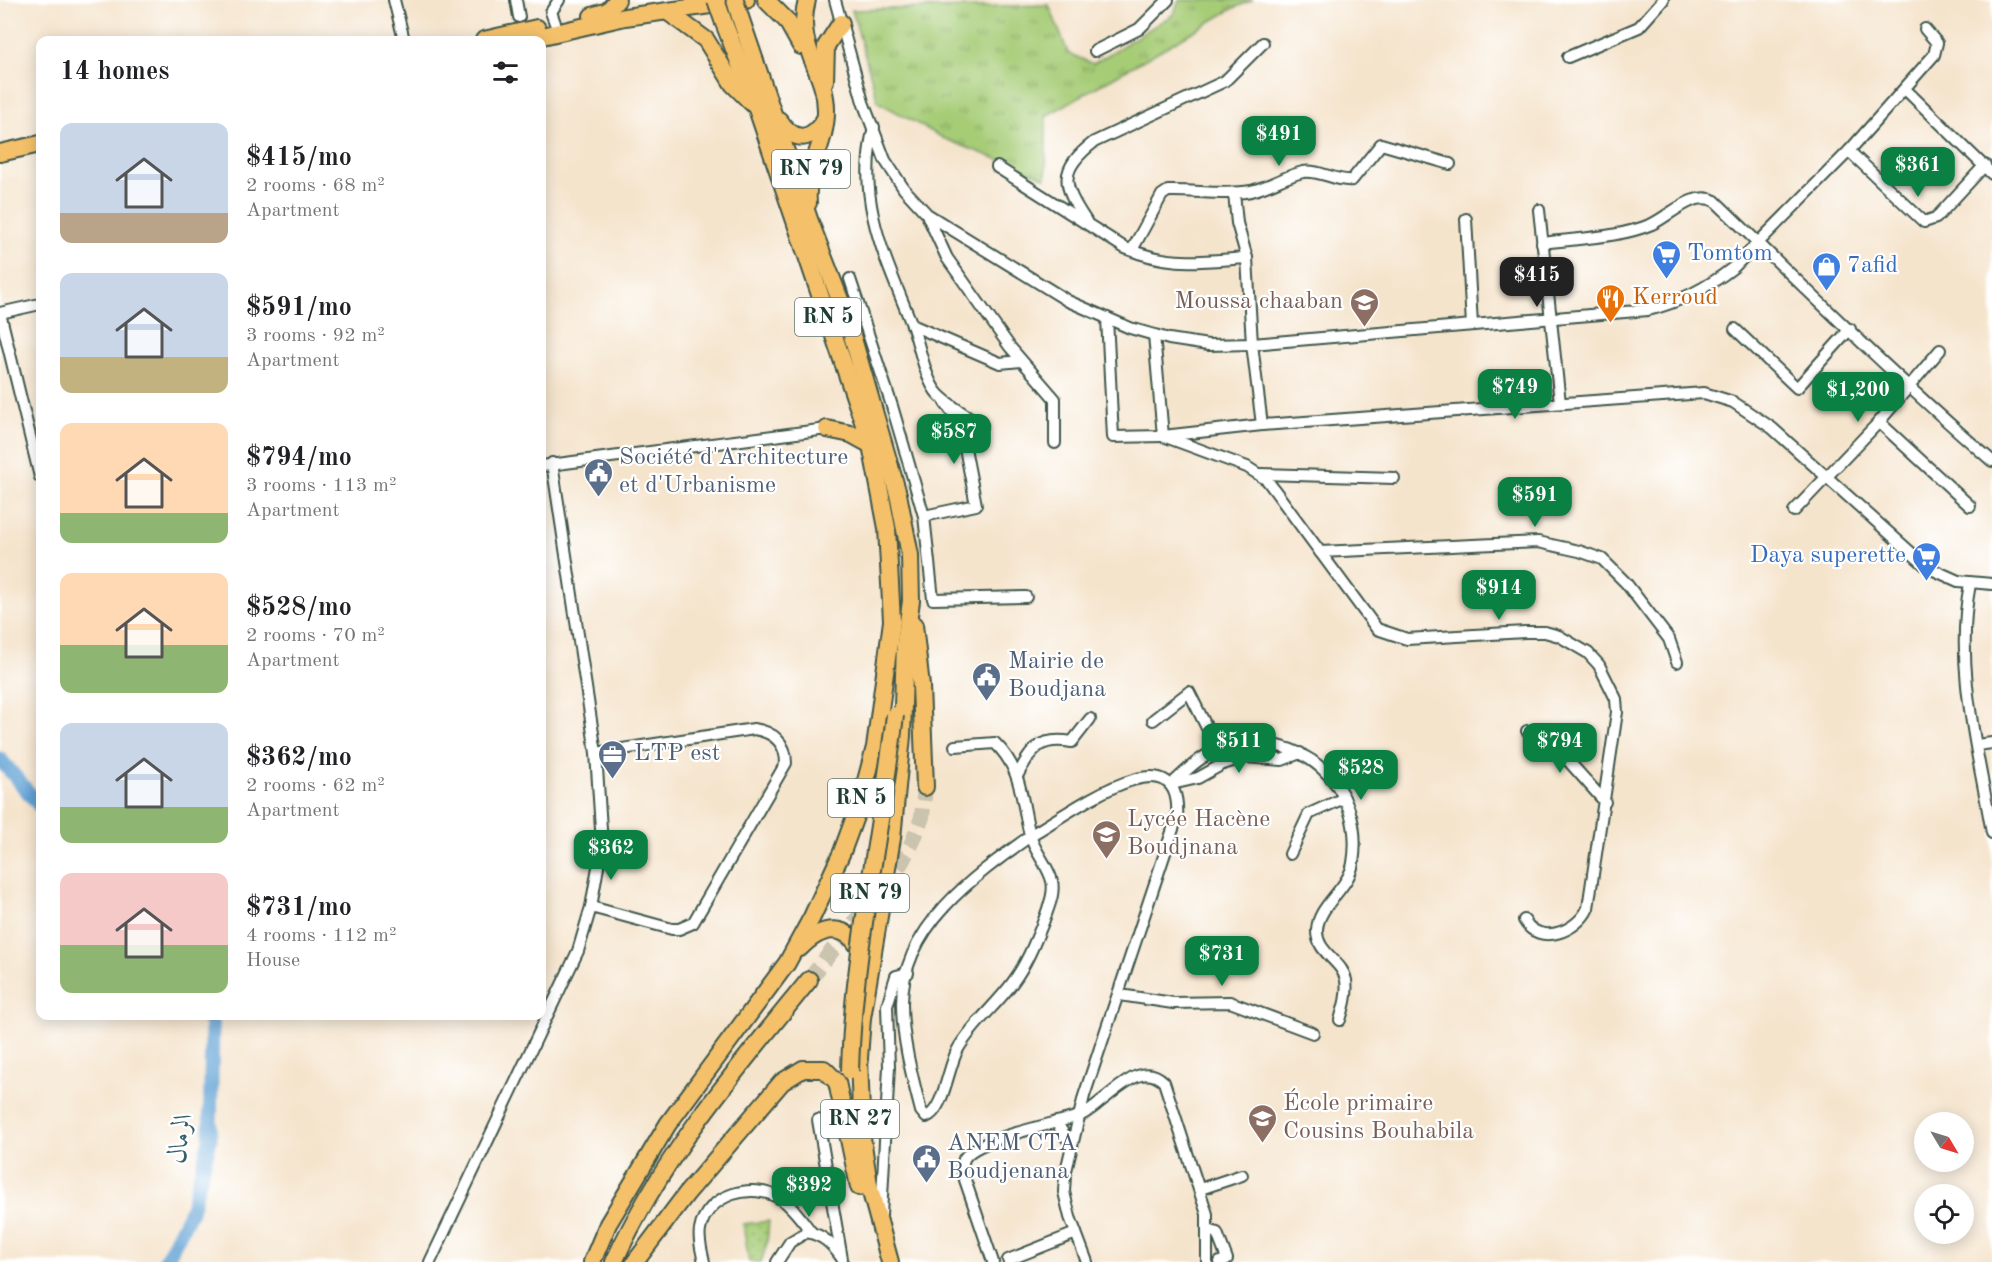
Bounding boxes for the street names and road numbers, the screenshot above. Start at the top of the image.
road number: RN 79 [772,150,850,188]
road number: RN 5 [795,298,861,336]
road number: RN 5 [828,779,894,817]
road number: RN 79 [831,874,909,912]
road number: RN 27 [821,1100,899,1138]

